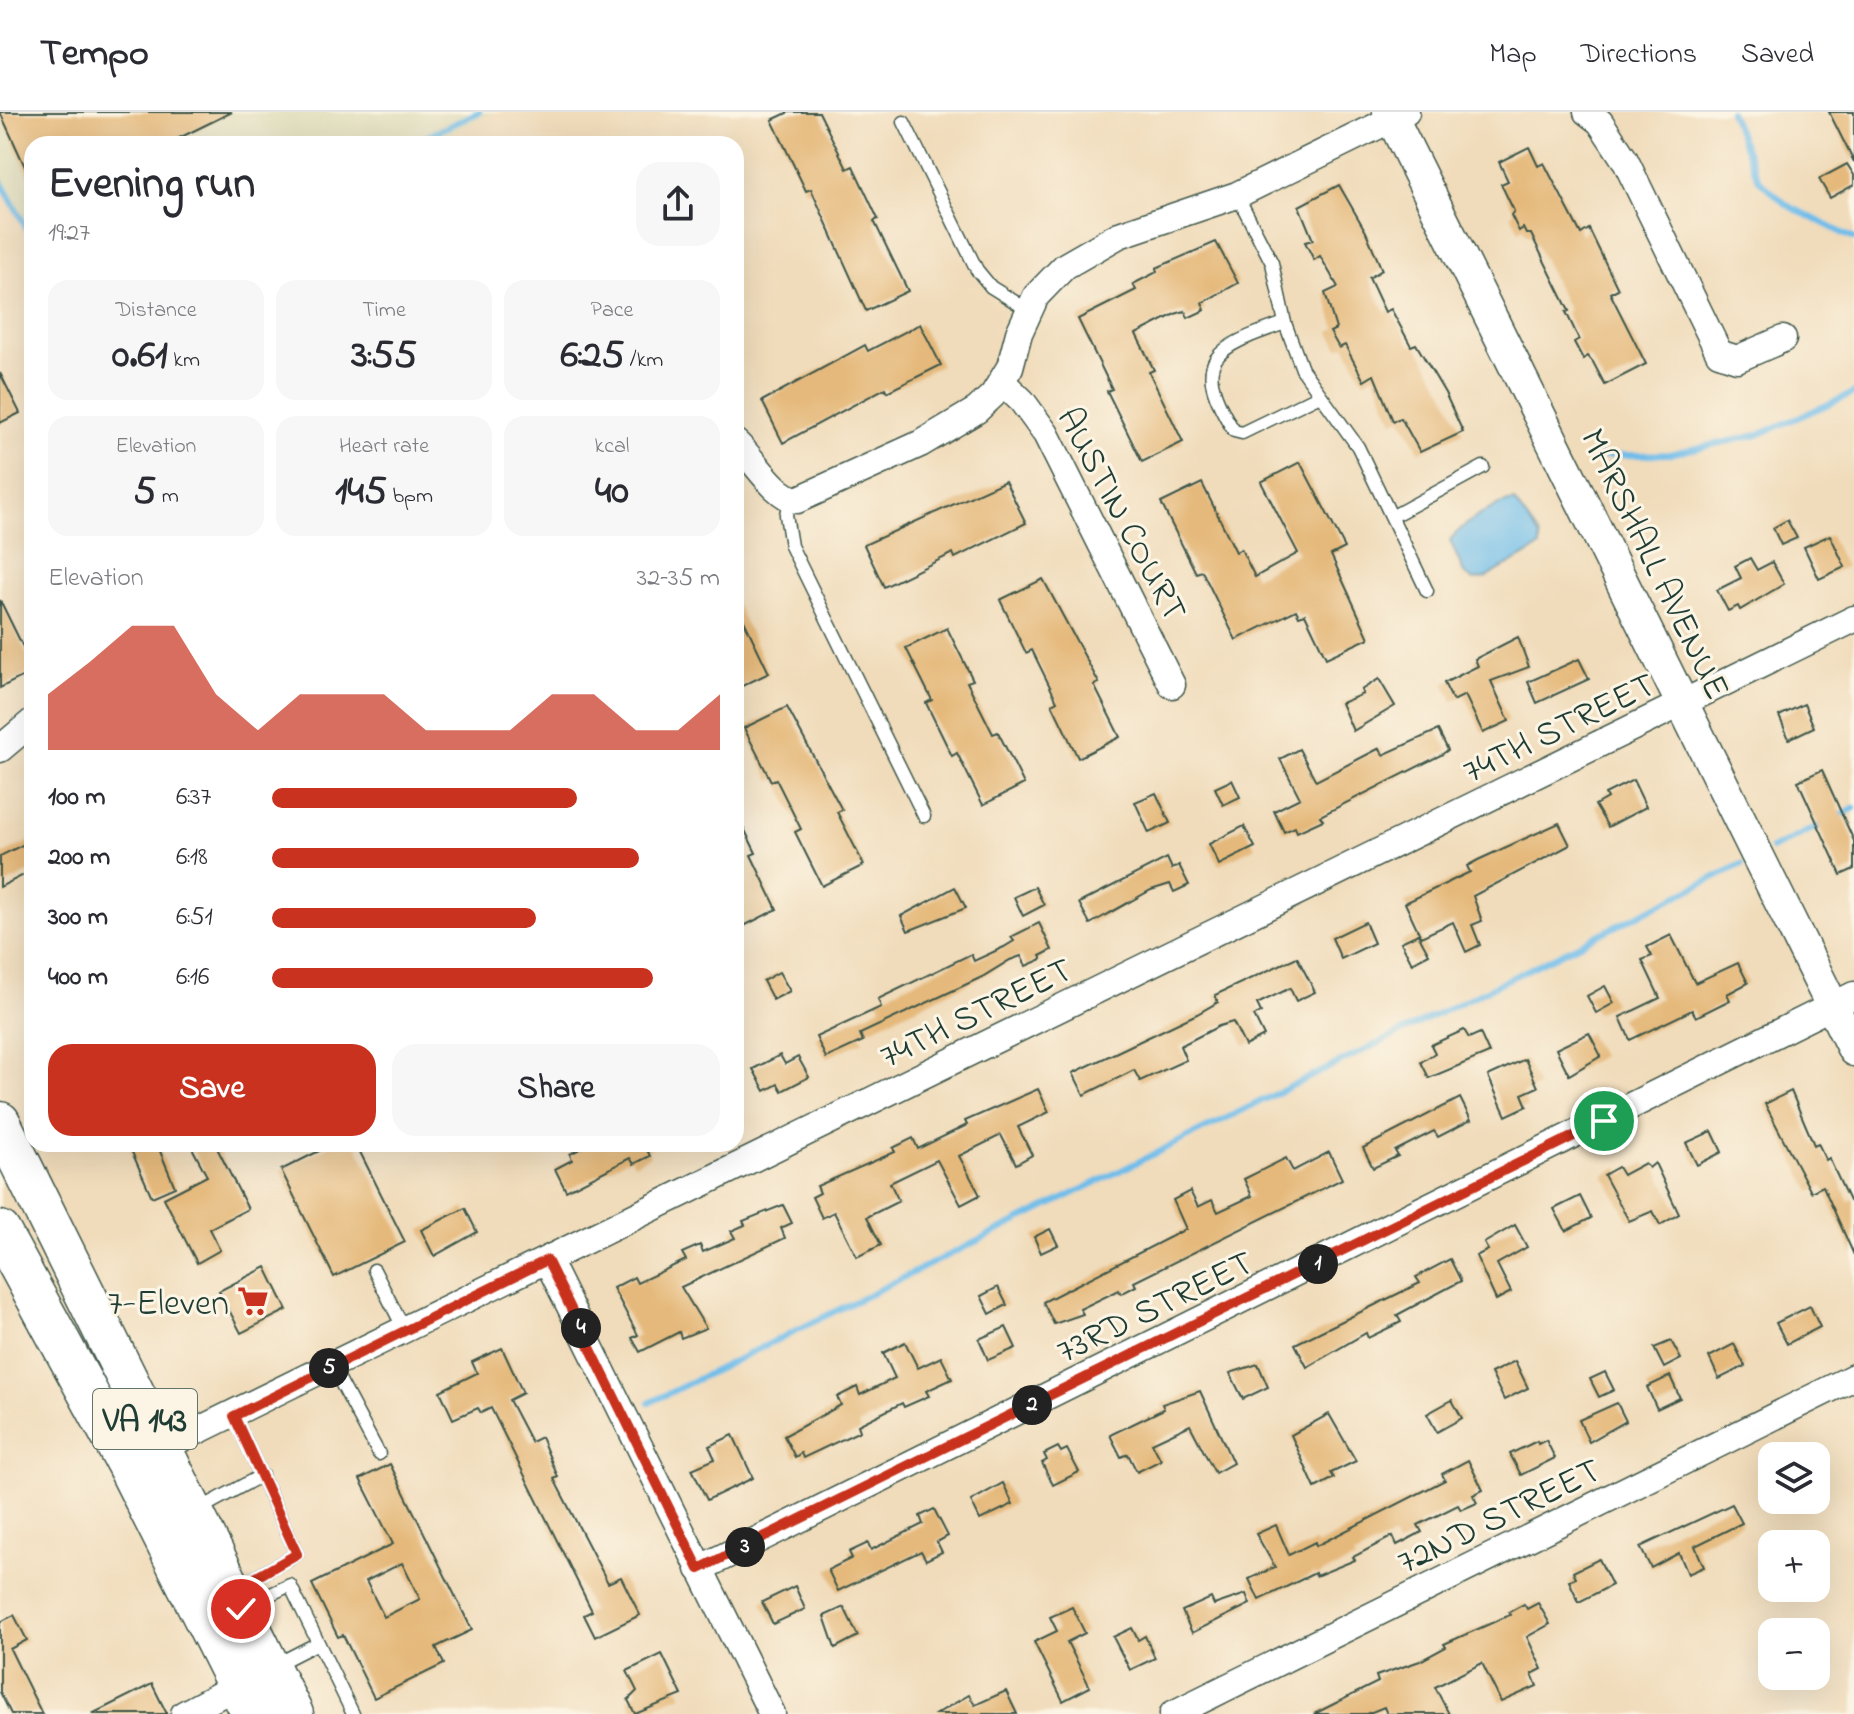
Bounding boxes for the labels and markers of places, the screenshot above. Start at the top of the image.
pin [1570,1087,1638,1155]
pin: 1 [1298,1244,1338,1284]
place label: 7-Eleven [108,1279,229,1332]
supermarket icon: 7-Eleven [236,1284,270,1318]
pin: 4 [561,1308,601,1348]
pin: 5 [309,1348,349,1388]
pin: 2 [1012,1385,1052,1425]
pin: 3 [725,1527,765,1567]
pin [207,1575,275,1643]

